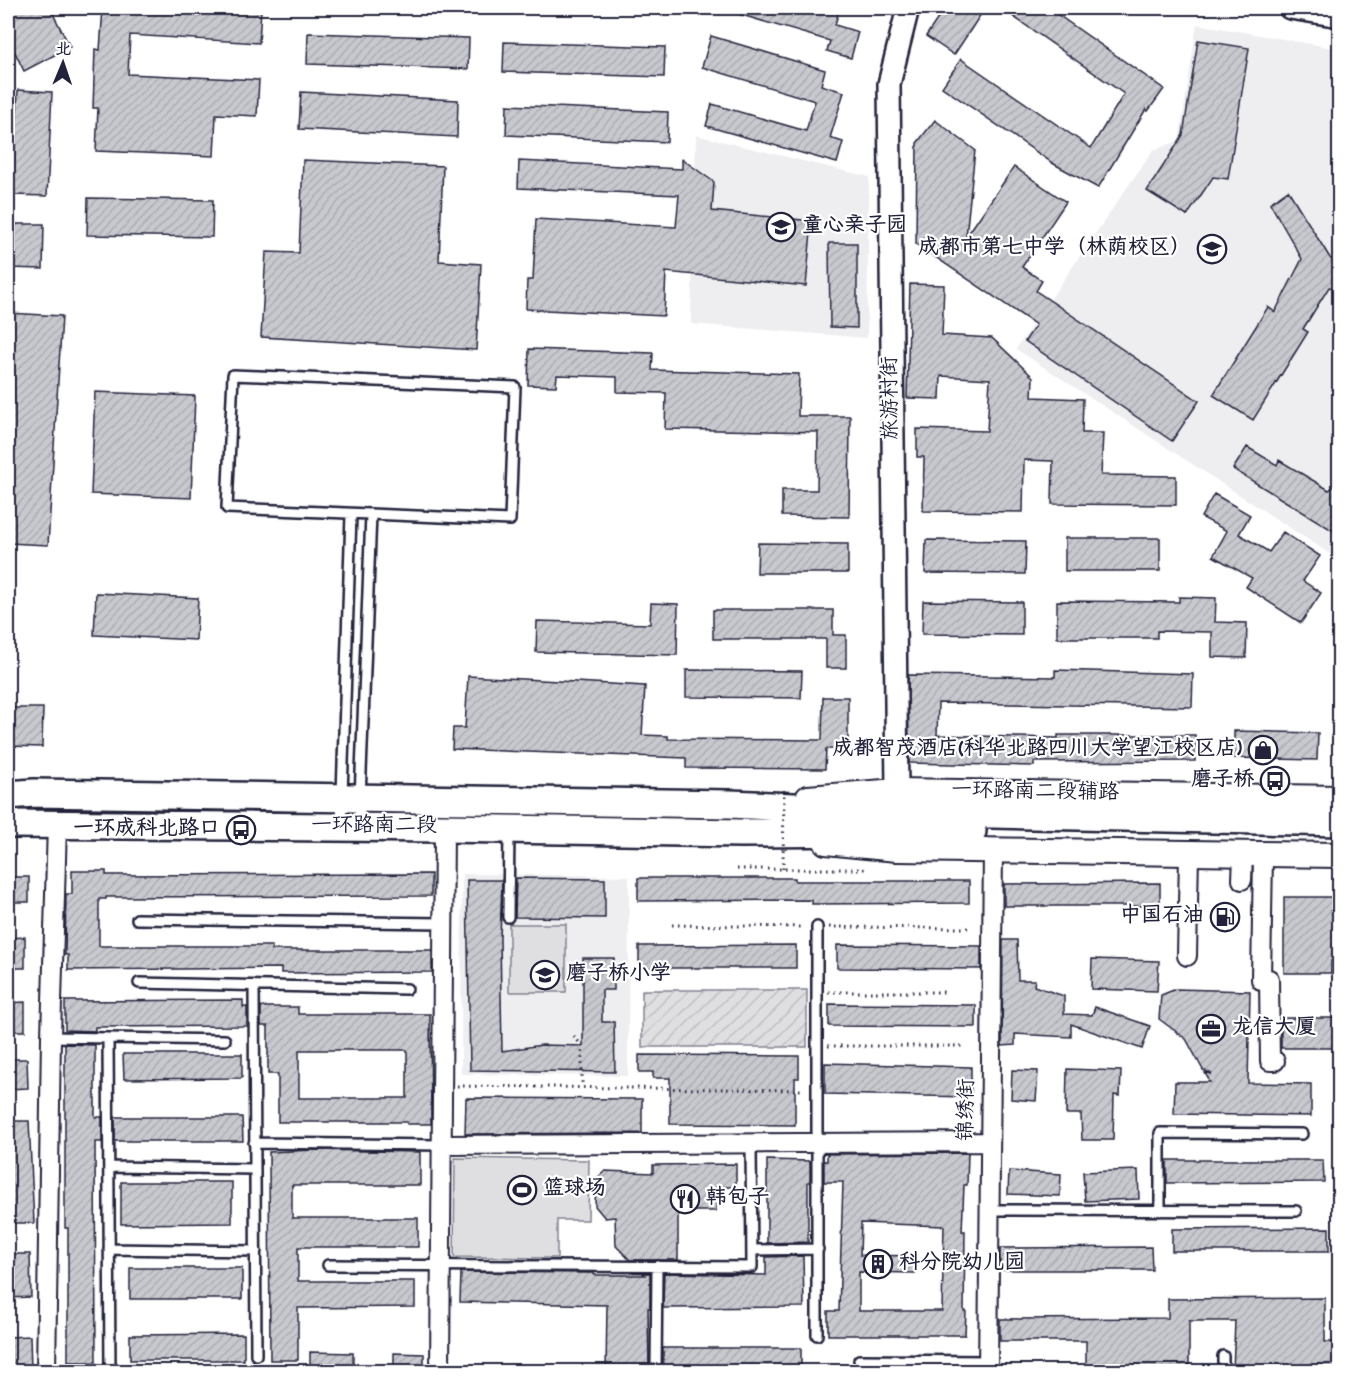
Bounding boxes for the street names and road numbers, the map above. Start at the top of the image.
street label: 旅游村街 [876,356,908,440]
street label: 一环路南二段辅路 [951,777,1119,809]
street label: 一环路南二段 [311,812,437,842]
street label: 锦绣街 [952,1078,984,1142]

